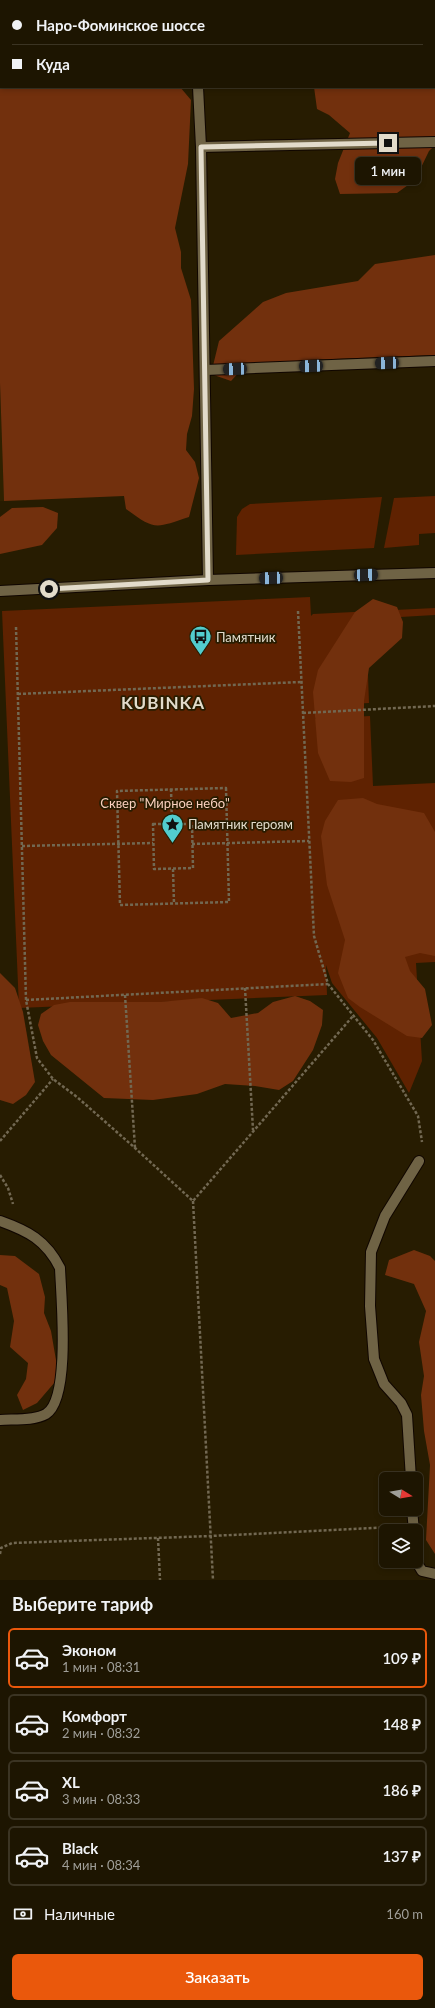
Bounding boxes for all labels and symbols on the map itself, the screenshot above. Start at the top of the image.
route end [379,134,397,152]
callout: 1 мин [355,157,421,185]
car [375,357,399,369]
car [299,360,323,372]
car [223,363,247,375]
car [354,569,378,581]
car [259,572,283,584]
route start [40,580,58,598]
bus stop icon: Памятник [187,624,213,657]
place label: Памятник [216,629,276,645]
district label: KUBINKA [121,692,205,713]
park label: Сквер "Мирное небо" [100,795,230,811]
place icon: Памятник героям [159,811,185,844]
place label: Памятник героям [188,816,293,832]
north arrow [379,1472,423,1516]

